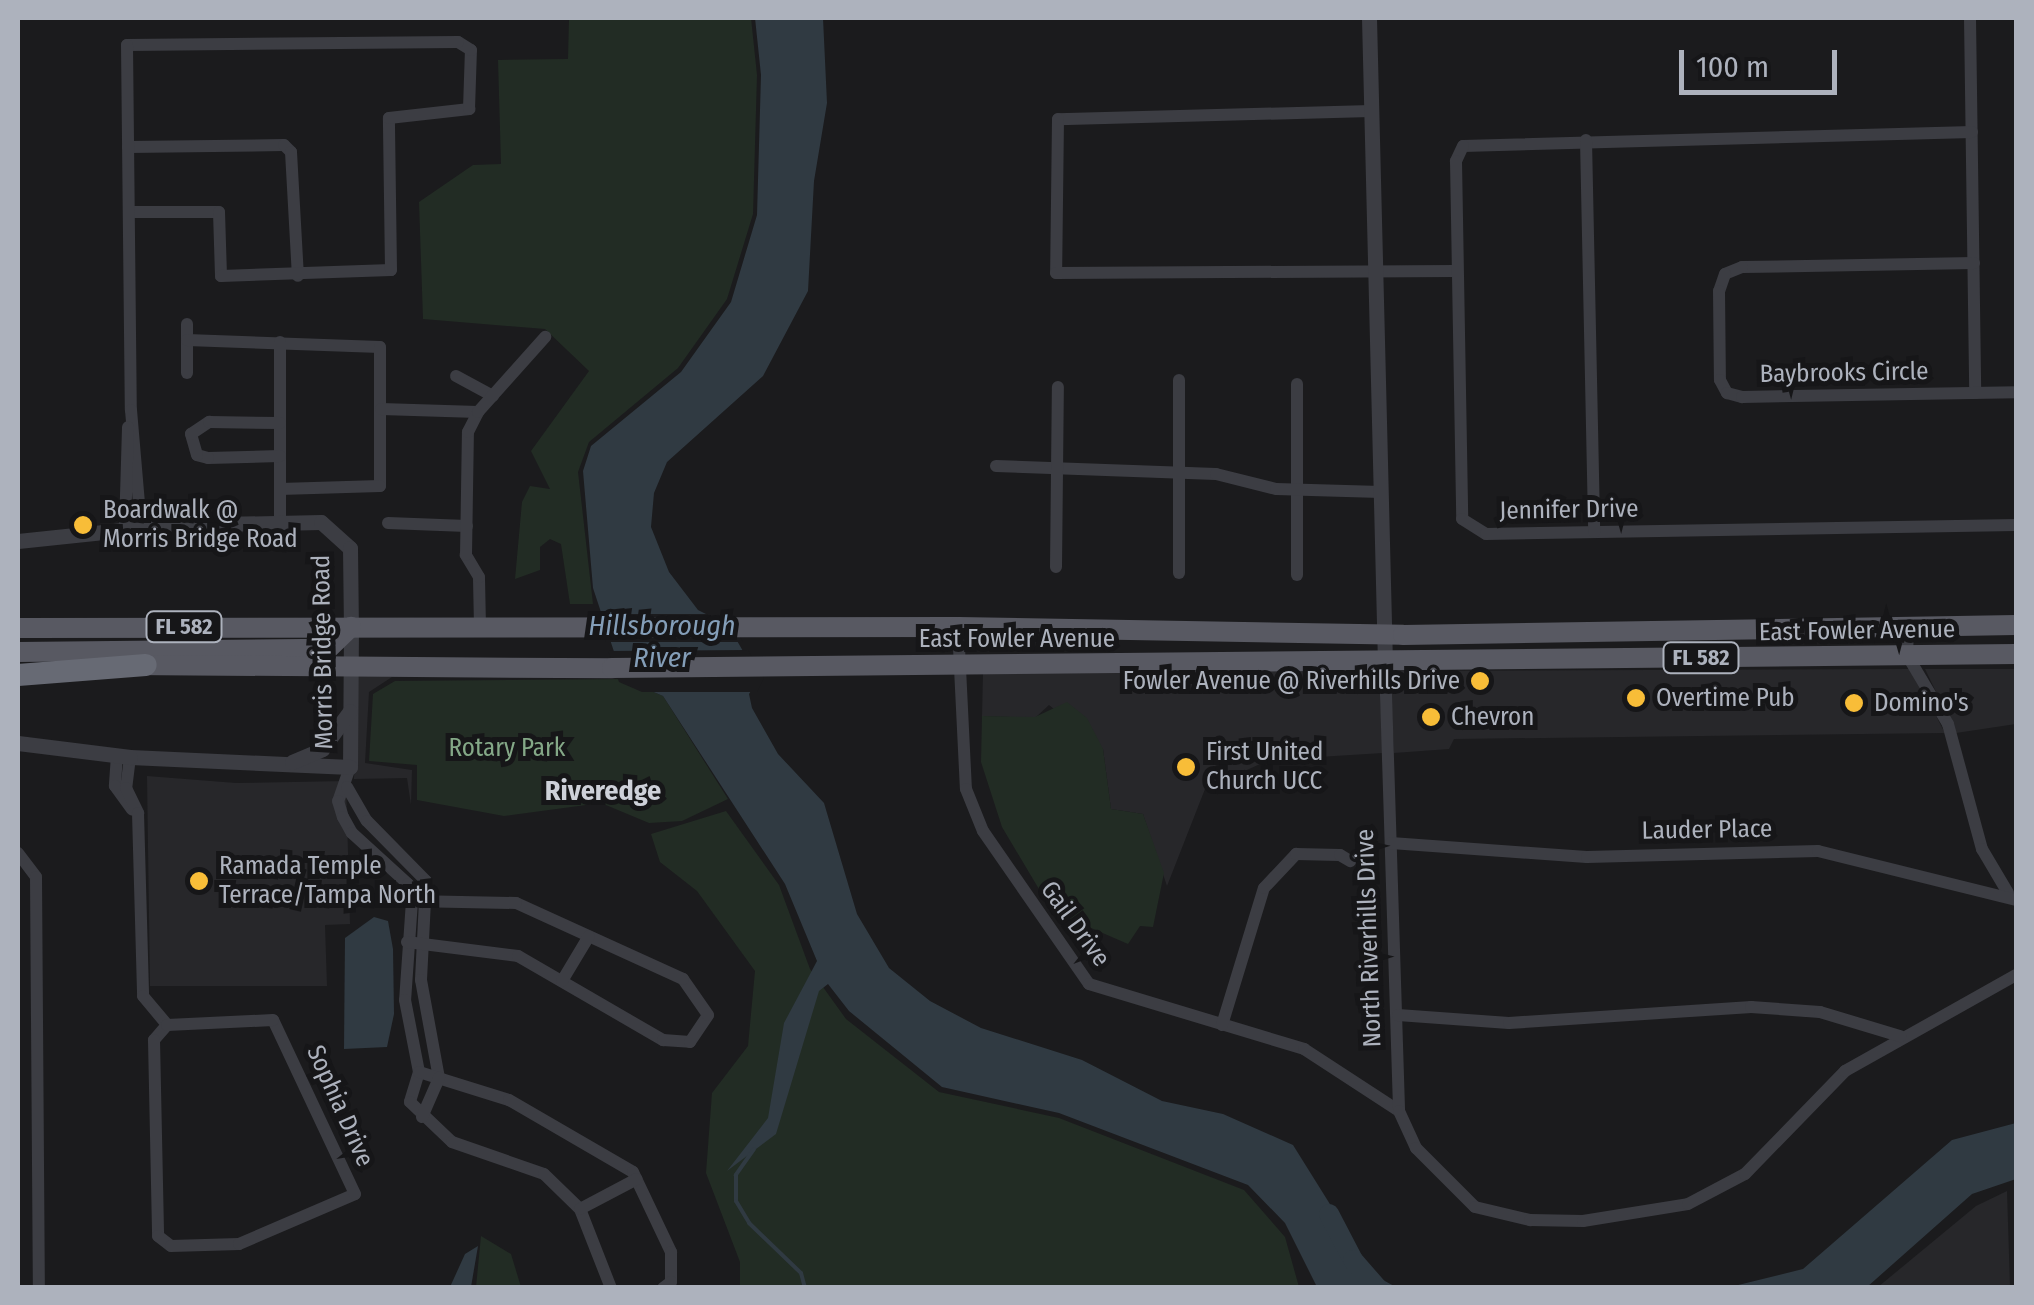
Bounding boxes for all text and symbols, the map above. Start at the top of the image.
scale bar [1684,30,1842,92]
text: 100 m [1696,49,1769,85]
street label: Baybrooks Circle [1759,357,1929,389]
street label: Jennifer Drive [1499,494,1639,526]
place label: Boardwalk @ Morris Bridge Road [103,496,298,555]
marker: Boardwalk @ Morris Bridge Road [72,514,94,536]
street label: Morris Bridge Road [306,554,340,750]
water label: Hillsborough River [588,609,736,675]
road number: FL 582 [144,610,224,644]
street label: East Fowler Avenue [1759,614,1955,648]
street label: East Fowler Avenue [919,624,1115,654]
road number: FL 582 [1661,641,1741,675]
place label: Fowler Avenue @ Riverhills Drive [1123,666,1460,696]
marker: Fowler Avenue @ Riverhills Drive [1469,670,1491,692]
place label: Overtime Pub [1656,683,1795,713]
marker: Overtime Pub [1625,687,1647,709]
place label: Domino's [1874,688,1969,718]
marker: Domino's [1843,692,1865,714]
place label: Chevron [1451,702,1534,732]
marker: Chevron [1420,706,1442,728]
park label: Rotary Park [449,733,565,763]
place label: First United Church UCC [1206,738,1323,797]
marker: First United Church UCC [1175,756,1197,778]
district label: Riveredge [545,774,661,808]
street label: Lauder Place [1641,814,1773,846]
street label: North Riverhills Drive [1350,828,1388,1048]
place label: Ramada Temple Terrace/Tampa North [219,852,436,911]
marker: Ramada Temple Terrace/Tampa North [188,870,210,892]
street label: Gail Drive [1034,875,1116,973]
street label: Sophia Drive [300,1041,380,1171]

